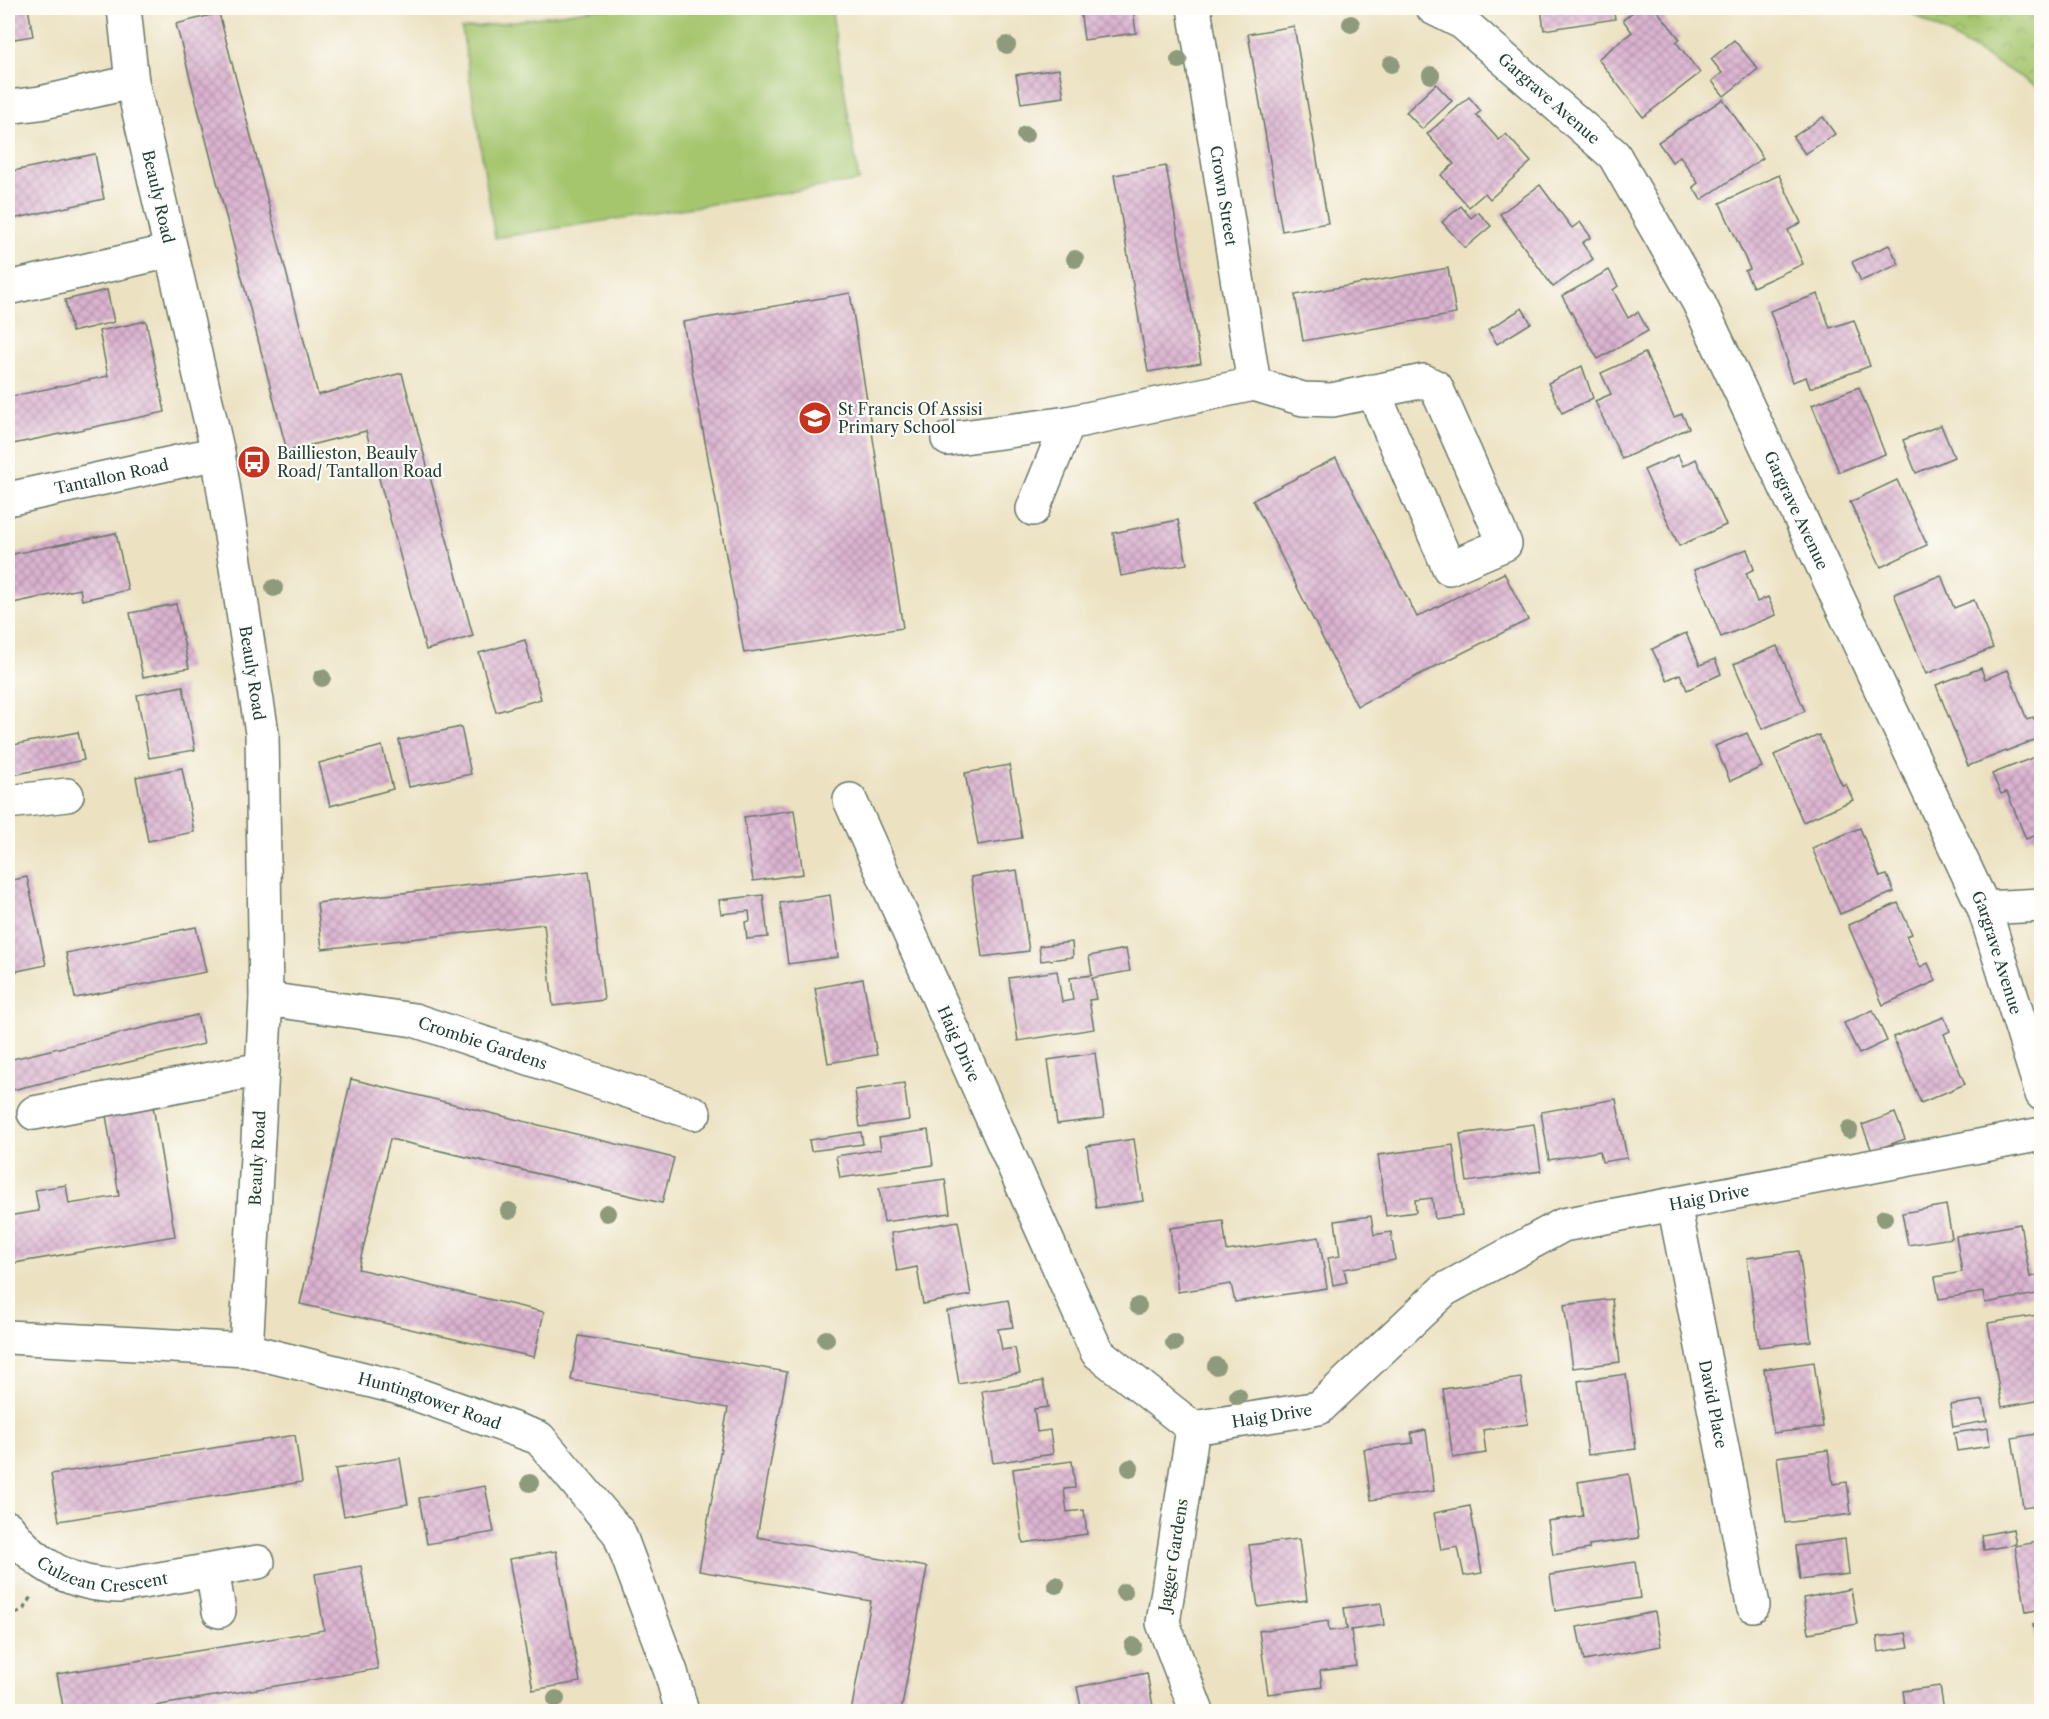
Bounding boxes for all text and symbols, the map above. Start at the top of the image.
street label: Gargrave Avenue [1494,48,1604,148]
street label: Crown Street [1206,144,1242,247]
street label: Beauly Road [138,148,179,245]
place label: St Francis Of Assisi Primary School [838,399,983,437]
school or university icon: St Francis Of Assisi Primary School [797,400,833,436]
place label: Baillieston, Beauly Road/ Tantallon Road [277,443,443,481]
bus stop icon: Baillieston, Beauly Road/ Tantallon Road [236,444,272,480]
street label: Gargrave Avenue [1760,448,1833,573]
street label: Tantallon Road [53,454,171,499]
street label: Beauly Road [235,624,270,722]
street label: Gargrave Avenue [1967,887,2027,1017]
street label: Haig Drive [933,1003,985,1085]
street label: Crombie Gardens [416,1012,550,1074]
street label: Beauly Road [245,1110,269,1206]
street label: Haig Drive [1667,1180,1751,1215]
street label: David Place [1695,1358,1732,1450]
street label: Huntingtower Road [356,1368,504,1434]
street label: Haig Drive [1230,1399,1314,1432]
street label: Jagger Gardens [1154,1497,1192,1616]
street label: Culzean Crescent [33,1552,170,1596]

